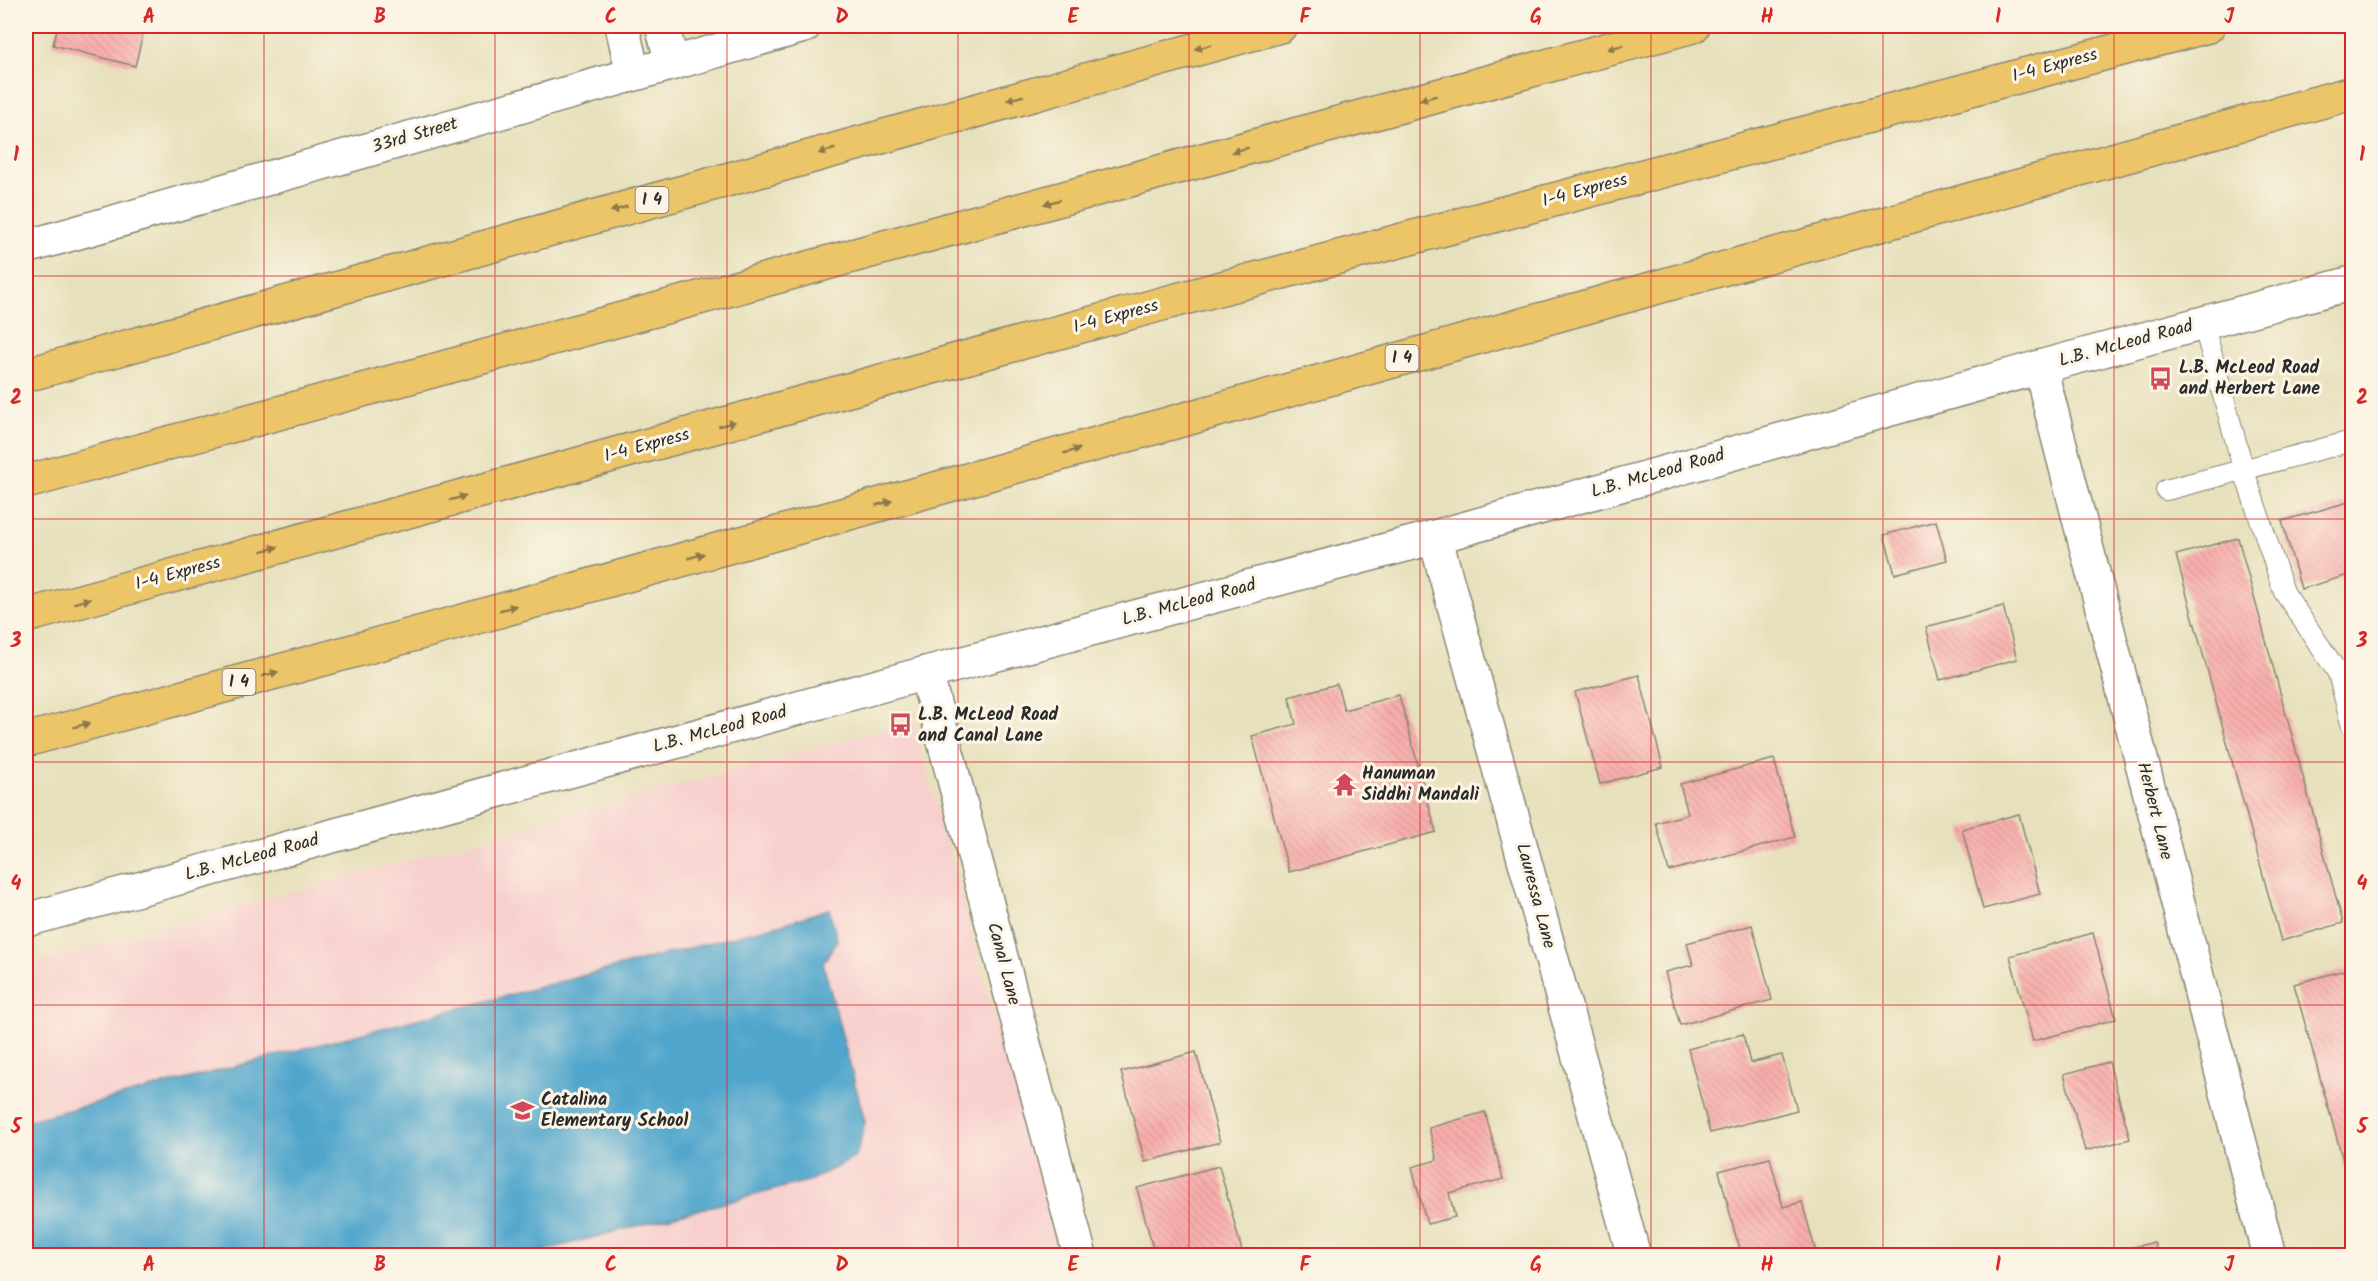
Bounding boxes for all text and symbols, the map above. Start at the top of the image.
text: A [143,2,155,34]
text: B [374,2,386,34]
text: C [605,2,617,34]
text: D [835,2,849,34]
text: E [1067,2,1079,34]
text: F [1300,2,1312,34]
text: G [1530,2,1542,34]
text: H [1760,2,1774,34]
text: I [1995,2,2001,34]
text: J [2224,2,2235,34]
street label: I-4 Express [2009,41,2101,91]
one-way arrow [1194,42,1212,52]
one-way arrow [1607,42,1625,52]
one-way arrow [1006,94,1024,103]
one-way arrow [1419,94,1437,104]
street label: 33rd Street [369,110,462,162]
text: 1 [13,140,19,172]
text: 1 [2359,140,2365,172]
one-way arrow [818,146,836,156]
one-way arrow [1231,146,1249,155]
street label: I-4 Express [1539,166,1631,216]
road number: I 4 [636,187,668,213]
one-way arrow [1043,197,1061,207]
one-way arrow [610,205,628,214]
street label: I-4 Express [1070,292,1162,342]
street label: L.B. McLeod Road [2056,312,2197,376]
road number: I 4 [1386,345,1418,371]
place label: L.B. McLeod Road and Herbert Lane [2179,354,2320,404]
bus stop icon: L.B. McLeod Road and Herbert Lane [2148,365,2174,391]
text: 2 [10,383,22,415]
text: 2 [2356,383,2368,415]
one-way arrow [718,418,736,428]
street label: I-4 Express [601,421,693,471]
street label: L.B. McLeod Road [1588,441,1729,507]
one-way arrow [1063,446,1081,455]
one-way arrow [449,492,467,502]
one-way arrow [875,498,893,507]
one-way arrow [261,544,279,553]
street label: I-4 Express [132,549,224,599]
one-way arrow [687,551,705,560]
street label: L.B. McLeod Road [1119,571,1260,635]
one-way arrow [73,596,91,605]
one-way arrow [500,603,518,612]
text: 3 [10,626,22,658]
text: 3 [2356,626,2368,658]
one-way arrow [261,668,279,678]
road number: I 4 [222,669,256,695]
street label: L.B. McLeod Road [650,698,791,762]
place label: L.B. McLeod Road and Canal Lane [918,701,1059,751]
bus stop icon: L.B. McLeod Road and Canal Lane [887,712,913,738]
one-way arrow [73,720,91,729]
street label: Herbert Lane [2128,759,2180,863]
place label: Hanuman Siddhi Mandali [1362,760,1479,810]
temple icon: Hanuman Siddhi Mandali [1331,771,1357,797]
street label: L.B. McLeod Road [182,826,323,890]
street label: Lauressa Lane [1507,840,1563,952]
text: 4 [11,869,22,901]
text: 4 [2357,869,2368,901]
street label: Canal Lane [978,919,1028,1009]
place label: Catalina Elementary School [541,1086,688,1136]
school or university icon: Catalina Elementary School [510,1097,536,1123]
text: 5 [10,1112,23,1144]
text: 5 [2356,1112,2369,1144]
text: A [143,1250,155,1281]
text: B [374,1250,386,1281]
text: C [605,1250,617,1281]
text: D [835,1250,849,1281]
text: E [1067,1250,1079,1281]
text: F [1300,1250,1312,1281]
text: G [1530,1250,1542,1281]
text: H [1760,1250,1774,1281]
text: I [1995,1250,2001,1281]
text: J [2224,1250,2235,1281]

